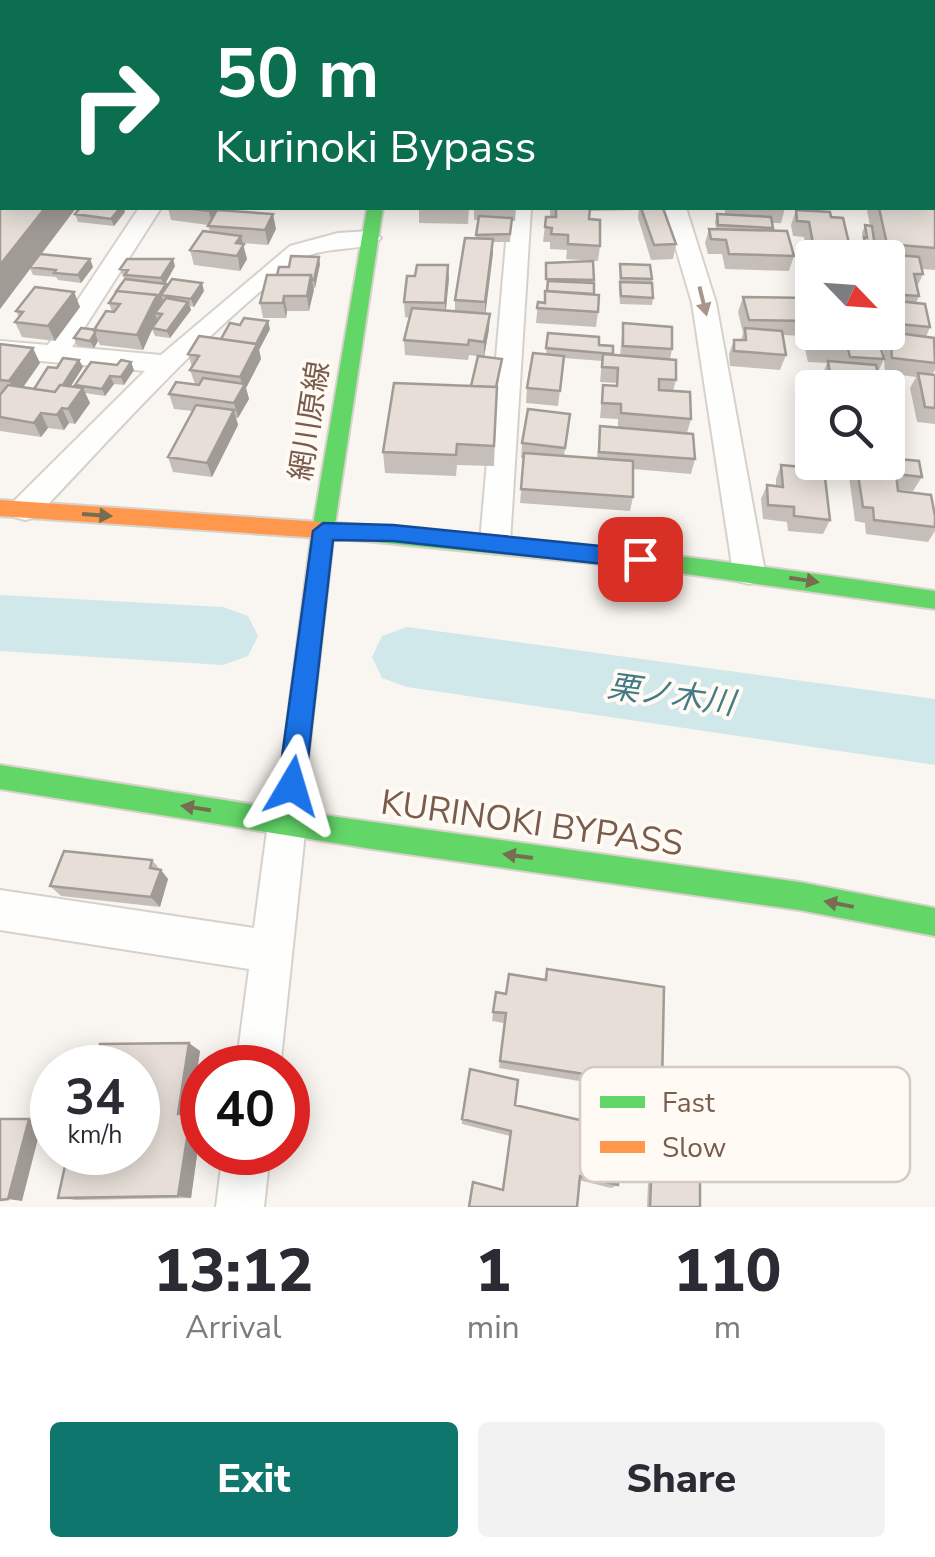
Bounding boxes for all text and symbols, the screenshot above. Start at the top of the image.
text: 50 m [215,26,379,122]
icon: right [50,40,180,170]
text: Kurinoki Bypass [215,117,536,178]
north arrow [795,240,905,350]
map controls [795,240,905,480]
one-way arrow [695,286,711,317]
street label: 網川原線 [280,359,340,483]
button: search [795,370,905,480]
one-way arrow [82,507,114,523]
pin [598,517,683,602]
icon: arrive [613,532,668,587]
one-way arrow [789,573,820,588]
water label: 栗ノ木川 [605,665,740,726]
position arrow [240,734,344,838]
street label: KURINOKI BYPASS [378,779,686,867]
one-way arrow [180,800,212,815]
one-way arrow [502,848,533,864]
one-way arrow [823,895,854,911]
speed limit sign: 40 [180,1045,310,1175]
text: 34 [65,1063,125,1132]
legend [580,1067,910,1182]
text: Fast [662,1084,715,1122]
text: km/h [67,1118,123,1152]
text: Slow [662,1129,726,1167]
text: 13:12 [154,1230,313,1312]
text: 1 [475,1230,511,1312]
text: 110 [673,1230,781,1312]
text: Arrival [185,1306,282,1349]
text: min [467,1306,520,1349]
text: m [714,1306,741,1349]
button: Exit [50,1422,458,1537]
button: Share [478,1422,885,1537]

